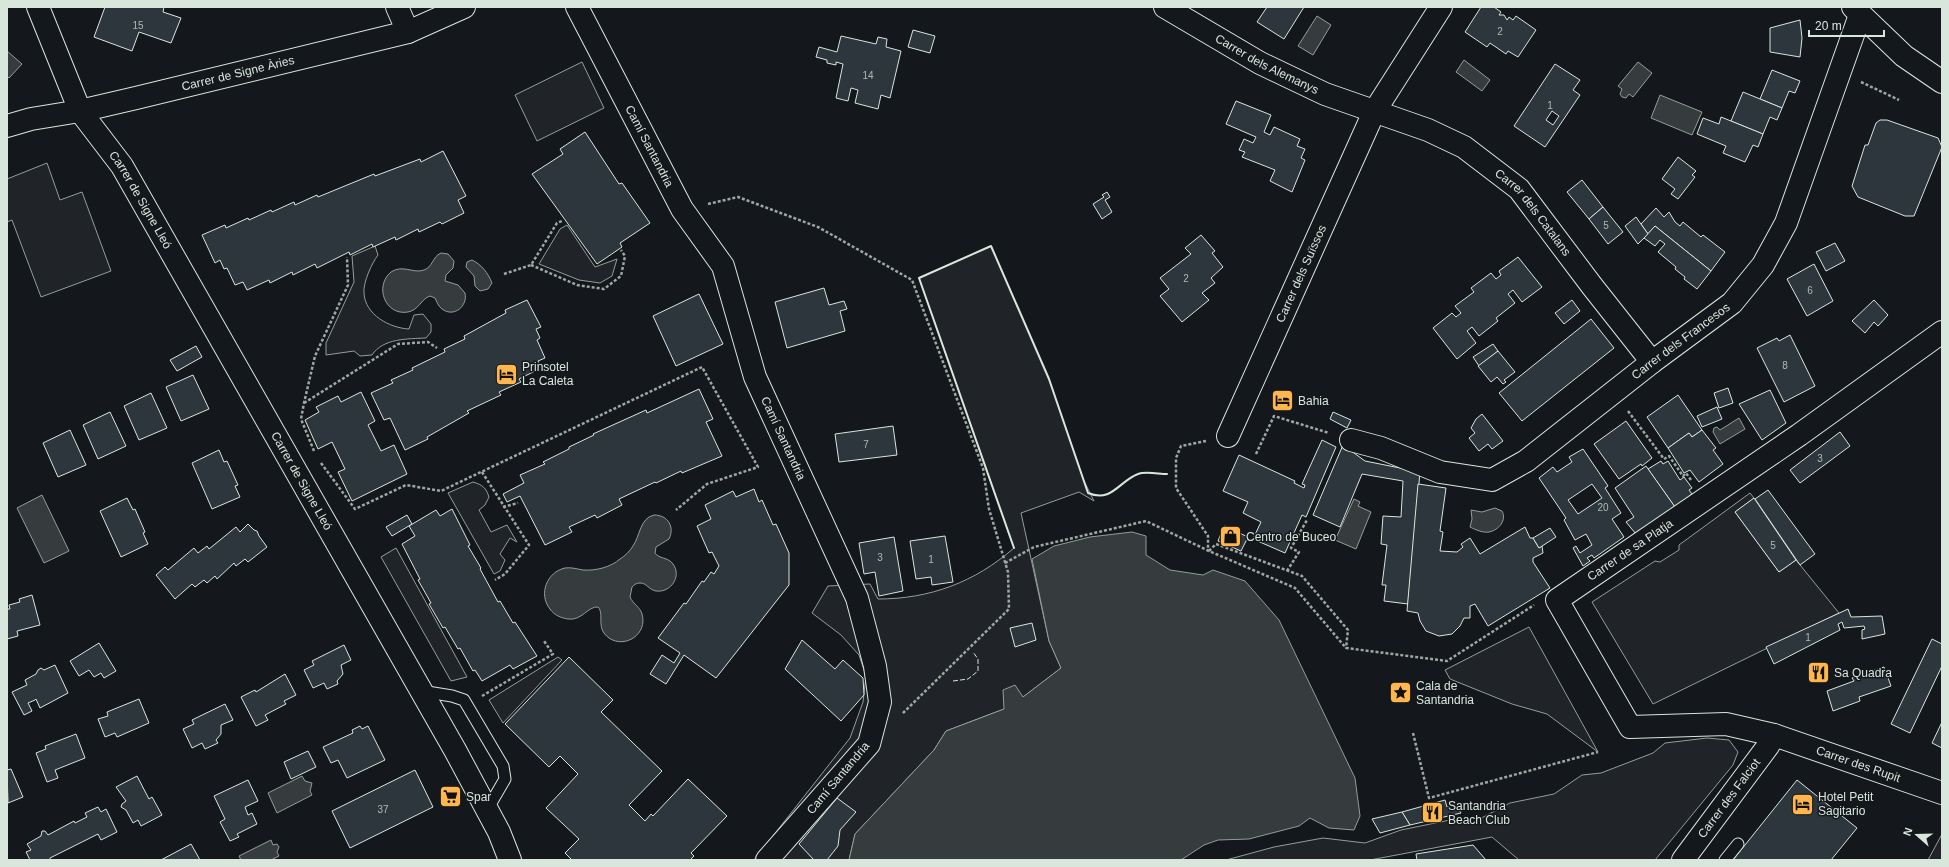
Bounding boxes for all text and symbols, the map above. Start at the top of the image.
scale bar [1809,12,1884,38]
text: 20 m [1815,19,1842,33]
house number: 15 [132,20,144,31]
house number: 2 [1497,26,1503,37]
street label: Carrer dels Alemanys [1213,31,1321,97]
street label: Carrer de Signe Àries [180,53,296,94]
house number: 14 [862,70,874,81]
house number: 1 [1547,100,1553,111]
street label: Camí Santandria [622,103,677,190]
street label: Carrer de Signe Lleó [106,148,175,251]
street label: Carrer dels Catalans [1492,166,1574,258]
house number: 5 [1603,220,1609,231]
street label: Carrer dels Suïssos [1273,223,1329,325]
house number: 2 [1183,273,1189,284]
house number: 6 [1807,285,1813,296]
street label: Carrer dels Francesos [1629,300,1733,382]
place label: Prinsotel La Caleta [522,360,574,388]
house number: 8 [1782,360,1788,371]
hotel icon: Prinsotel La Caleta [494,361,520,387]
hotel icon: Bahia [1269,388,1295,414]
street label: Camí Santandria [758,394,809,483]
place label: Bahia [1298,394,1329,408]
street label: Carrer de Signe Lleó [268,429,335,533]
house number: 7 [863,439,869,450]
house number: 3 [1817,453,1823,464]
house number: 20 [1597,502,1609,513]
street label: Carrer de sa Platja [1585,516,1676,584]
shop icon: Centro de Buceo [1218,524,1244,550]
place label: Centro de Buceo [1246,530,1336,544]
house number: 5 [1770,540,1776,551]
house number: 3 [877,552,883,563]
house number: 1 [928,554,934,565]
house number: 1 [1805,632,1811,643]
restaurant icon: Sa Quadra [1805,660,1831,686]
place label: Sa Quadra [1834,666,1892,680]
place label: Cala de Santandria [1416,679,1474,707]
place icon: Cala de Santandria [1387,680,1413,706]
street label: Camí Santandria [804,739,873,817]
street label: Carrer des Rupit [1814,743,1903,785]
street label: Carrer des Falciot [1695,755,1764,841]
supermarket icon: Spar [437,784,463,810]
place label: Spar [466,790,491,804]
place label: Hotel Petit Sagitario [1818,790,1874,818]
hotel icon: Hotel Petit Sagitario [1789,791,1815,817]
place label: Santandria Beach Club [1448,799,1510,827]
restaurant icon: Santandria Beach Club [1419,800,1445,826]
house number: 37 [377,804,389,815]
north arrow [1897,815,1937,855]
text: N [1901,826,1915,837]

